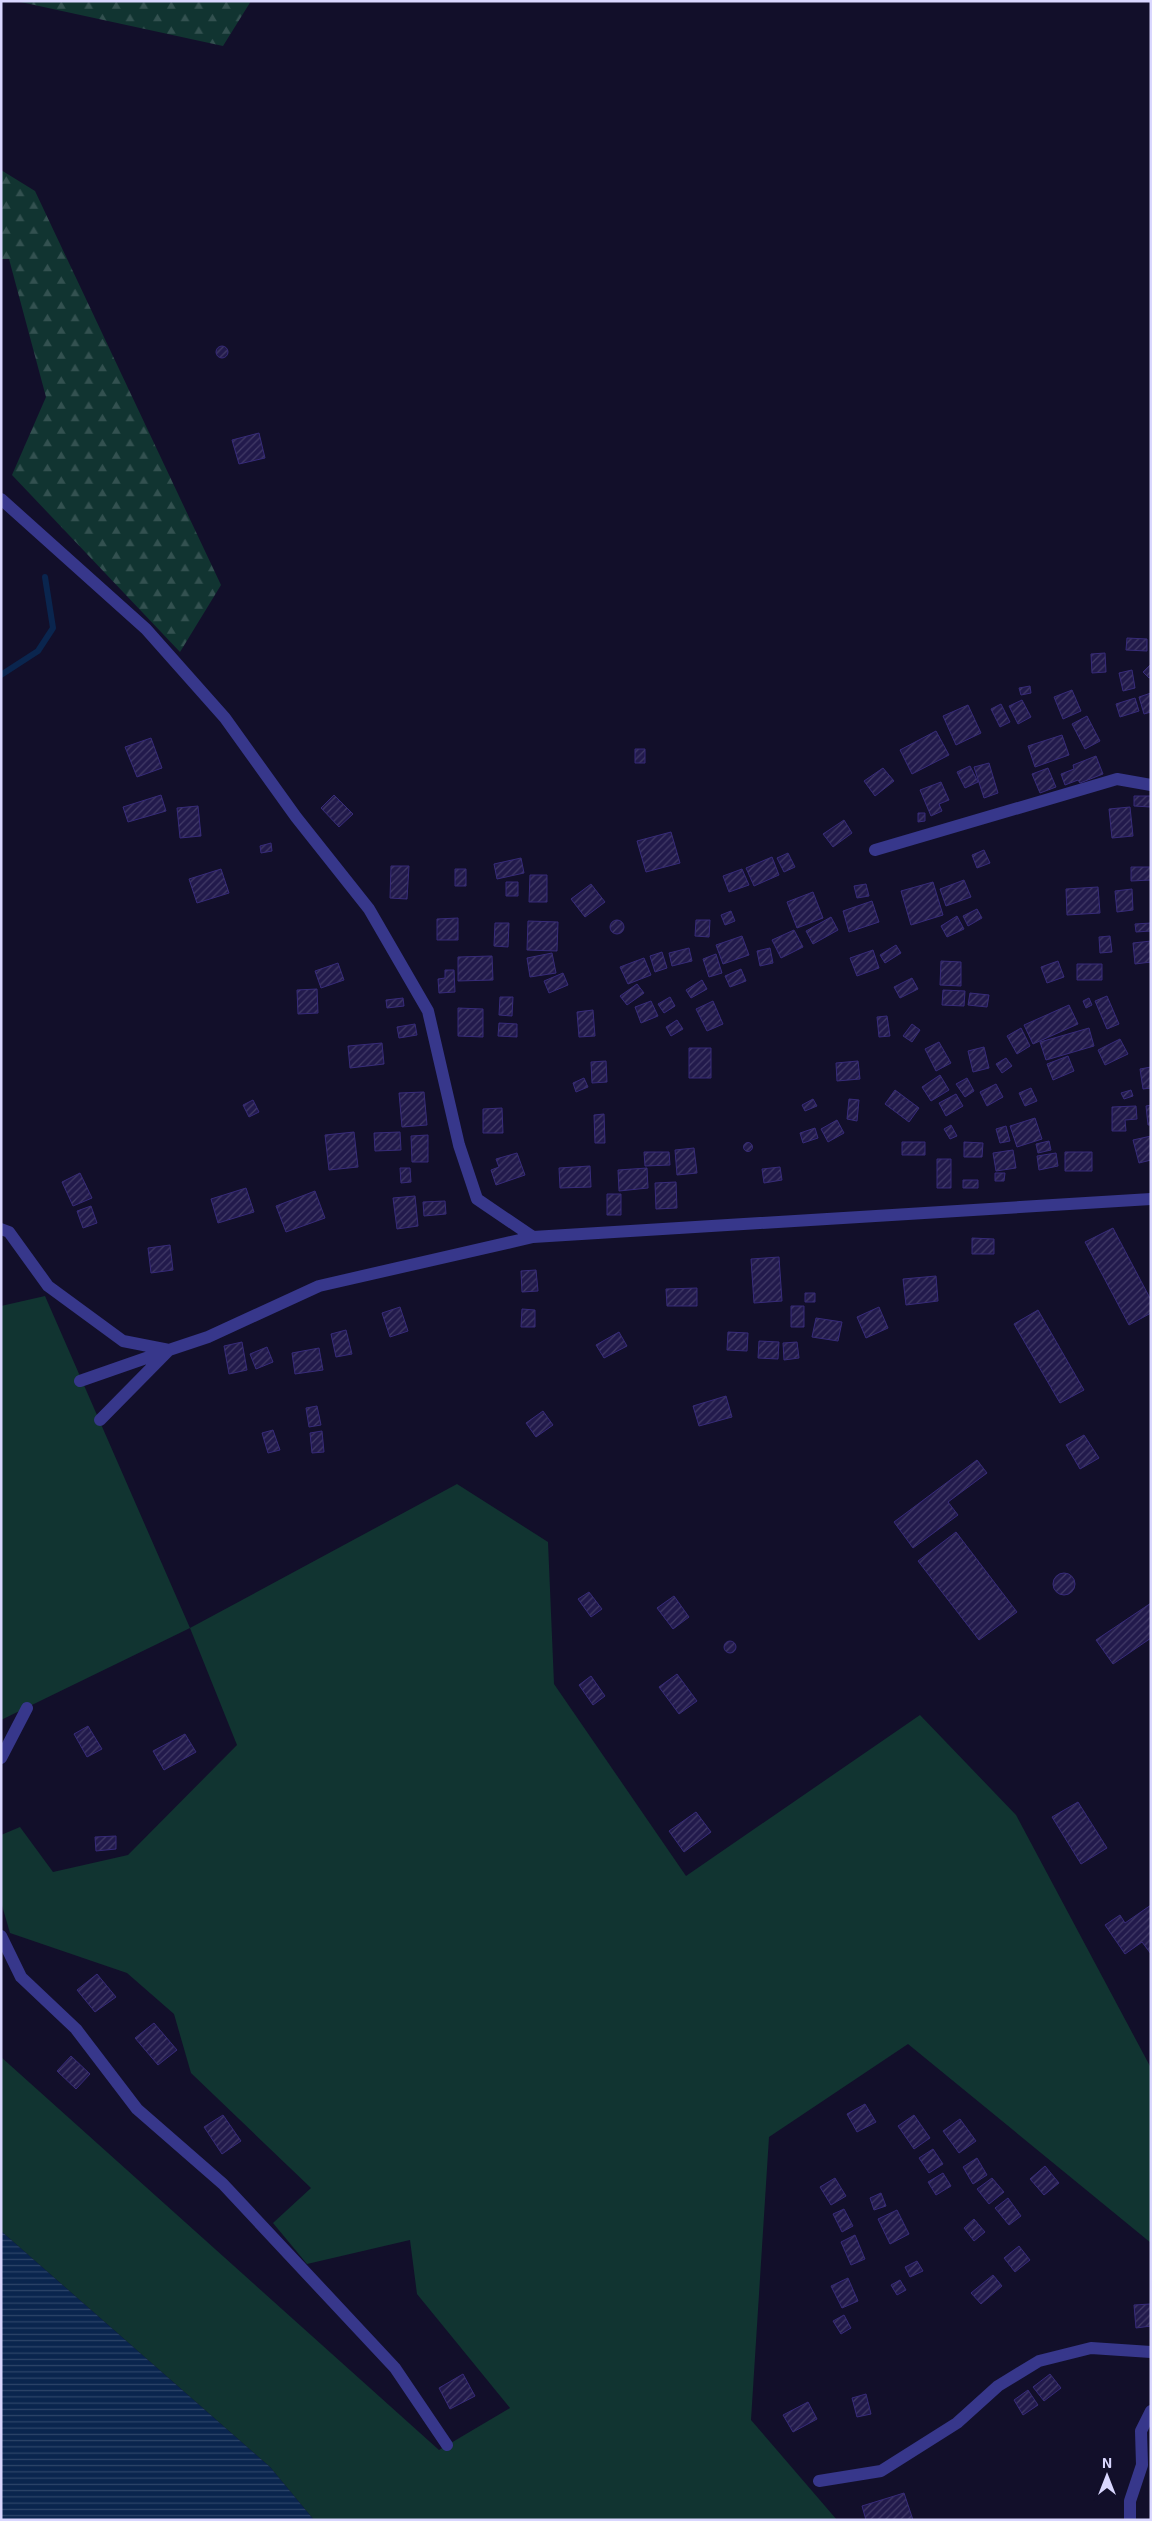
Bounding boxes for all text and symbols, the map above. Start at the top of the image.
north arrow [1082,2451,1132,2501]
text: N [1102,2454,1112,2471]

